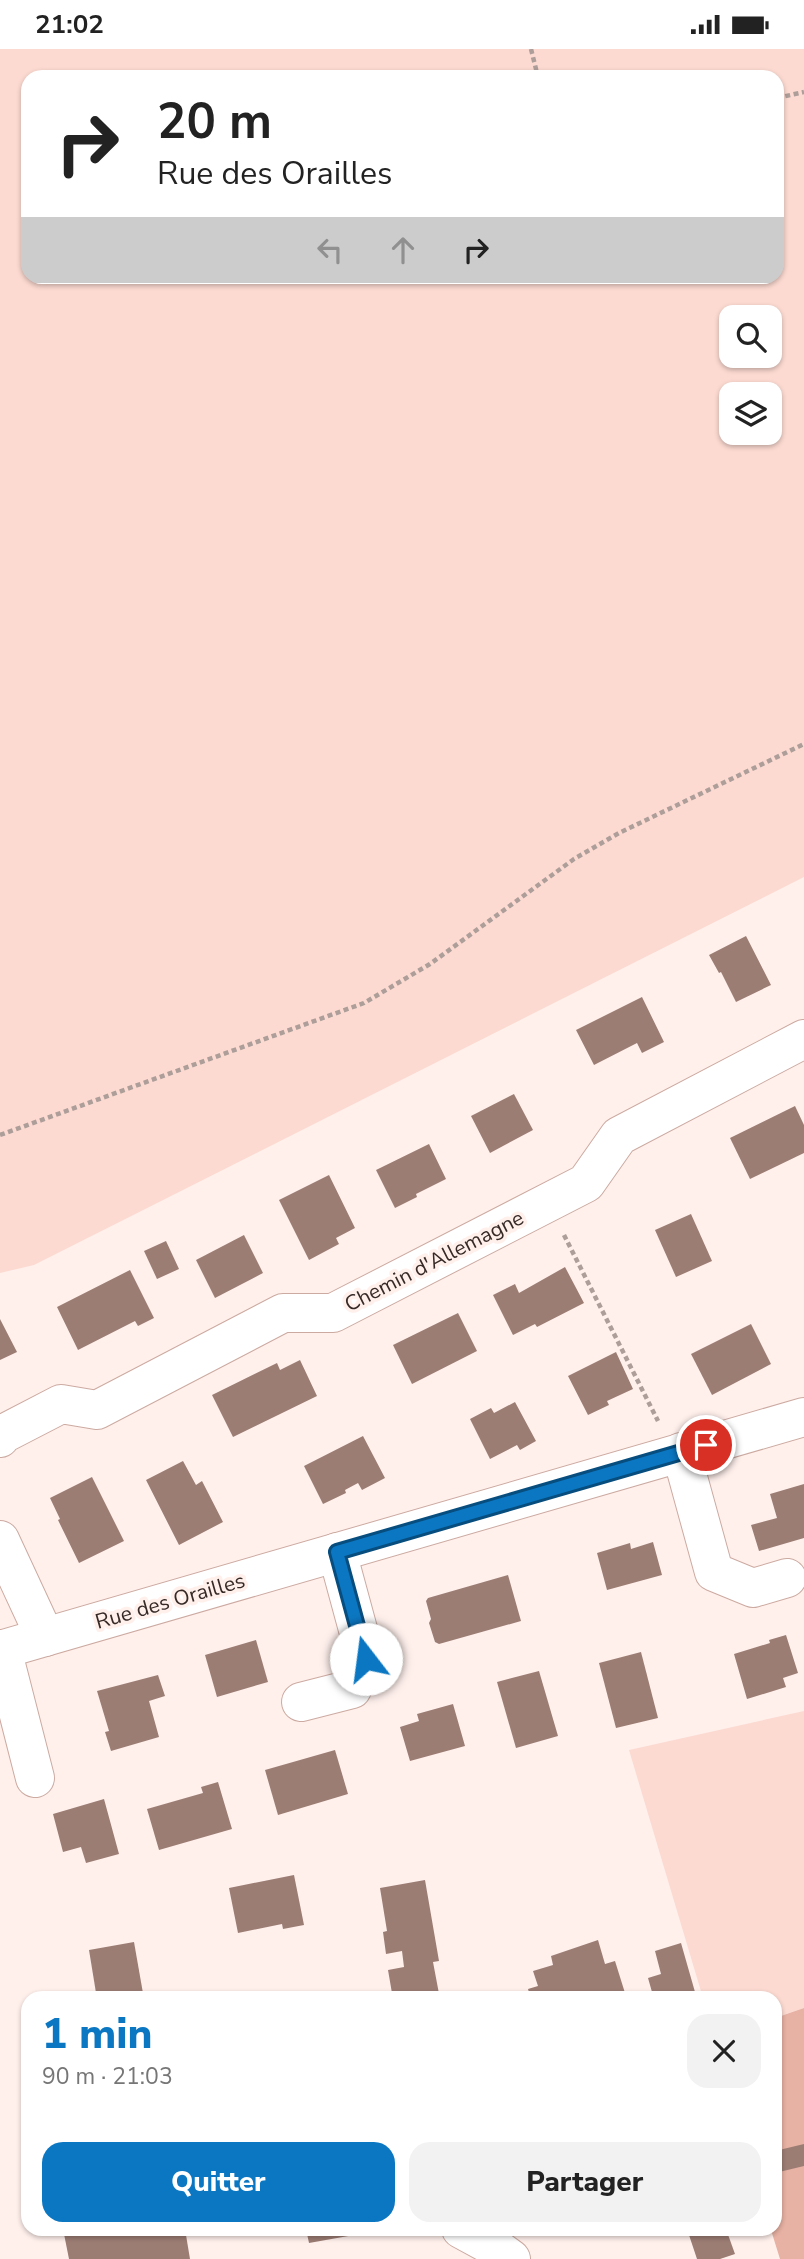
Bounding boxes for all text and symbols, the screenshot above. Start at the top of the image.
text: 21:02 [35,7,104,42]
text: 20 m [157,88,272,155]
icon: right [42,98,133,189]
text: Rue des Orailles [157,152,392,195]
icon: left [311,231,349,269]
icon: ahead [384,231,422,269]
icon: right [457,231,495,269]
map controls [719,305,782,445]
button: search [719,305,782,368]
button: layers [719,382,782,445]
street label: Chemin d'Allemagne [340,1204,528,1318]
pin [676,1415,736,1475]
icon: arrive [687,1426,725,1464]
street label: Rue des Orailles [92,1566,248,1636]
position arrow [329,1622,403,1696]
text: 1 min [42,2006,152,2063]
button: close [687,2014,761,2088]
text: 90 m · 21:03 [42,2061,173,2092]
button: Quitter [42,2142,395,2222]
button: Partager [409,2142,761,2222]

